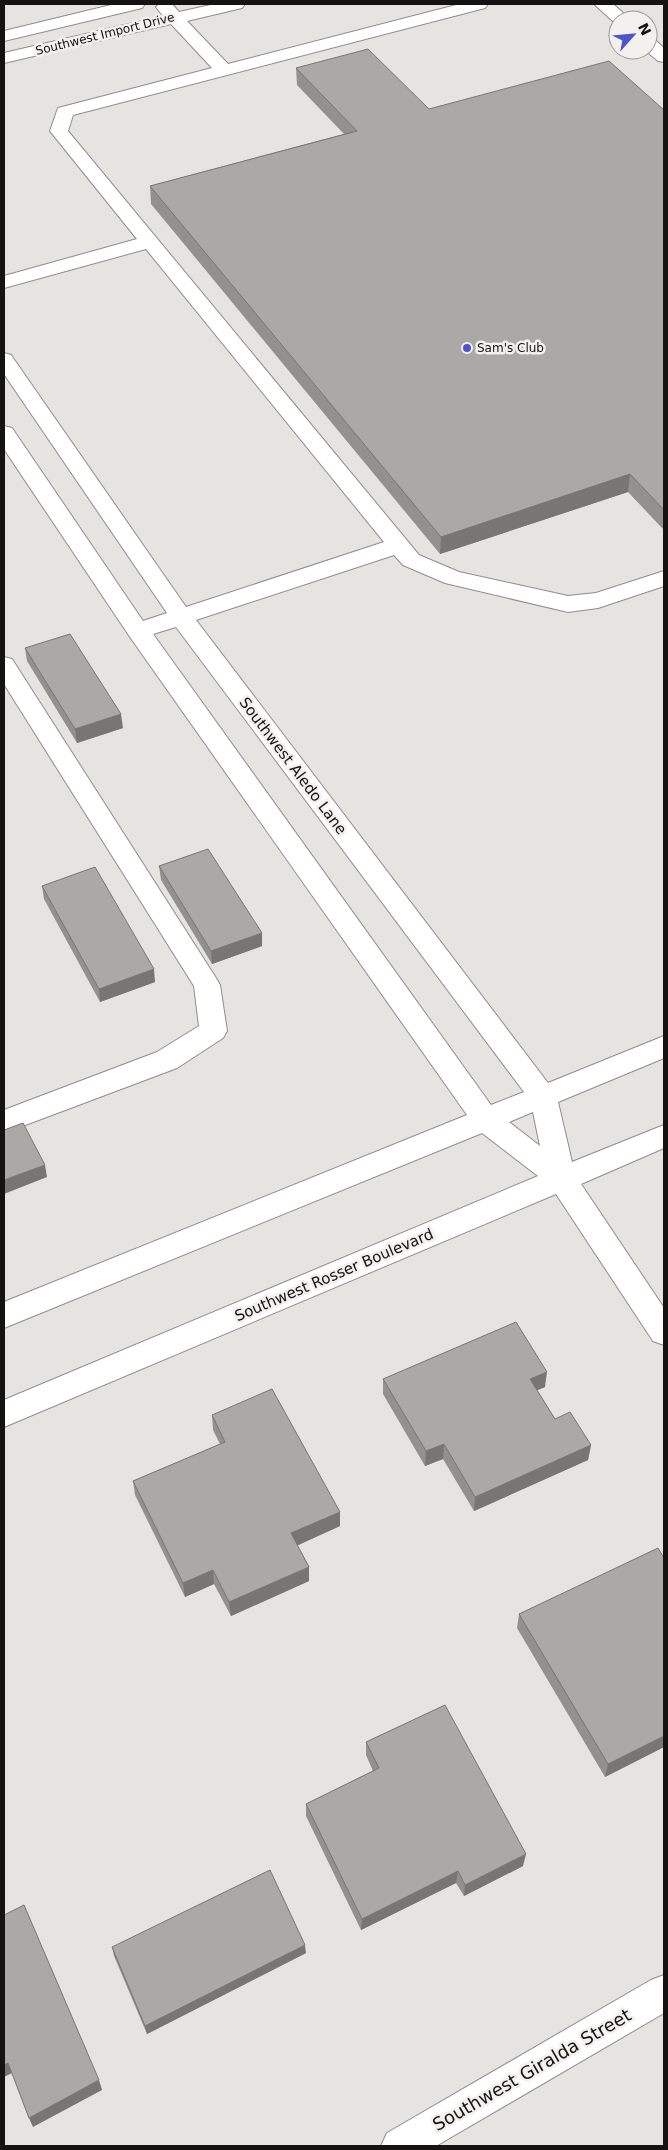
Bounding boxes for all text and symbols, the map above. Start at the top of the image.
street label: Southwest Import Drive [34,10,176,58]
north arrow [608,10,658,60]
text: N [635,20,654,38]
place label: Sam's Club [477,341,544,355]
marker: Sam's Club [461,342,473,354]
street label: Southwest Aledo Lane [236,694,350,838]
street label: Southwest Rosser Boulevard [232,1225,436,1325]
street label: Southwest Giralda Street [429,2004,635,2135]

